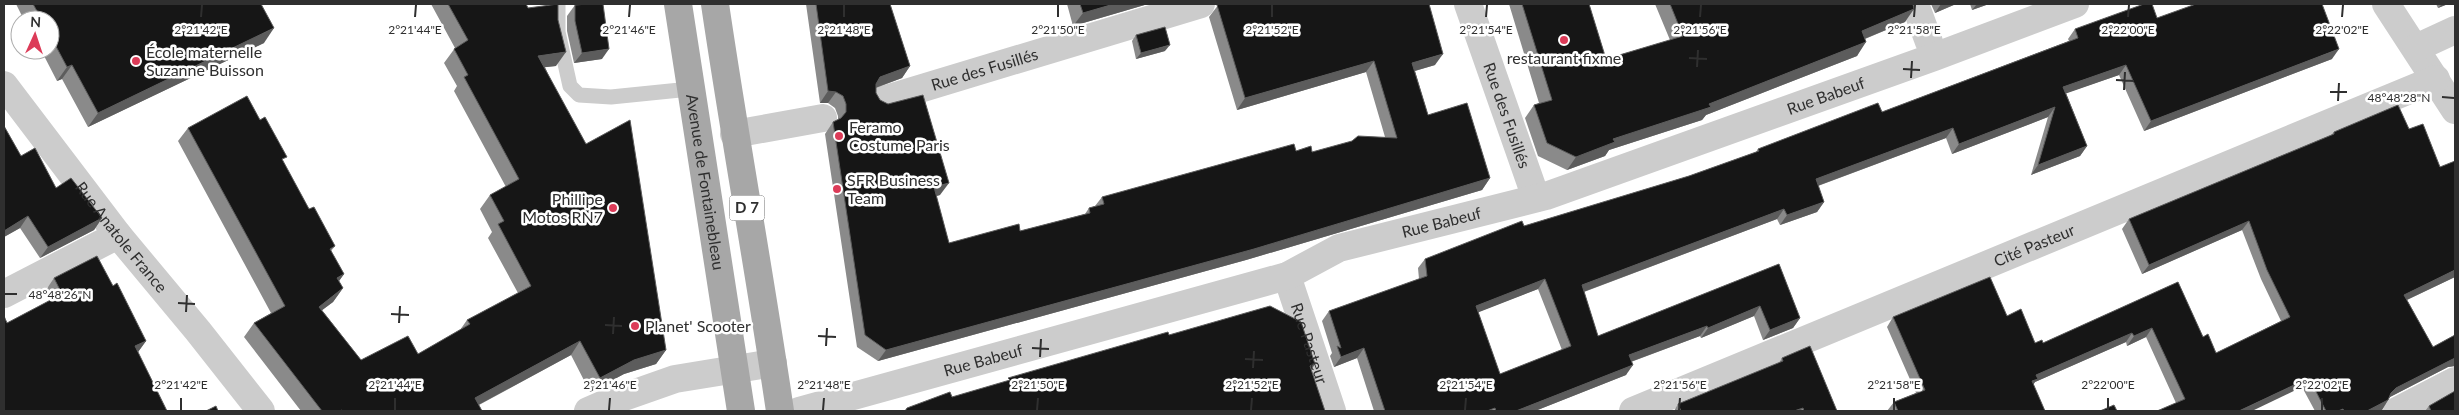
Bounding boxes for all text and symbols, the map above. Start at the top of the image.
north arrow [10,10,60,60]
text: N [30,13,42,30]
text: 2°21'42"E [174,22,228,37]
text: 2°21'44"E [388,22,442,37]
text: 2°21'46"E [602,22,656,37]
text: 2°21'48"E [817,22,871,37]
text: 2°21'50"E [1031,22,1085,37]
text: 2°21'52"E [1245,22,1299,37]
text: 2°21'54"E [1459,22,1513,37]
text: 2°21'56"E [1673,22,1727,37]
text: 2°21'58"E [1887,22,1941,37]
text: 2°22'00"E [2101,22,2155,37]
text: 2°22'02"E [2315,22,2369,37]
marker: restaurant fixme [1558,34,1570,46]
place label: École maternelle Suzanne Buisson [146,42,264,79]
street label: Rue des Fusillés [929,44,1040,94]
place label: restaurant fixme [1507,48,1621,67]
marker: École maternelle Suzanne Buisson [130,55,142,67]
street label: Rue des Fusillés [1480,60,1535,171]
street label: Rue Babeuf [1784,73,1867,118]
text: 48°48'28"N [2368,90,2430,105]
street label: Avenue de Fontainebleau [683,92,729,271]
place label: Feramo Costume Paris [849,117,950,154]
marker: Feramo Costume Paris [833,130,845,142]
place label: SFR Business Team [847,170,940,207]
street label: Rue Anatole France [72,178,172,296]
marker: SFR Business Team [831,183,843,195]
place label: Phillipe Motos RN7 [522,189,603,226]
road number: D 7 [730,196,764,220]
marker: Phillipe Motos RN7 [607,202,619,214]
street label: Rue Babeuf [1400,203,1483,241]
street label: Cité Pasteur [1991,219,2077,270]
text: 48°48'26"N [29,287,91,302]
street label: Rue Pasteur [1288,300,1332,386]
place label: Planet' Scooter [645,316,751,335]
marker: Planet' Scooter [629,320,641,332]
street label: Rue Babeuf [941,339,1025,380]
text: 2°21'42"E [154,377,208,392]
text: 2°21'44"E [368,377,422,392]
text: 2°21'46"E [583,377,637,392]
text: 2°21'48"E [797,377,851,392]
text: 2°21'50"E [1011,377,1065,392]
text: 2°21'52"E [1225,377,1279,392]
text: 2°21'54"E [1439,377,1493,392]
text: 2°21'56"E [1653,377,1707,392]
text: 2°21'58"E [1867,377,1921,392]
text: 2°22'00"E [2081,377,2135,392]
text: 2°22'02"E [2295,377,2349,392]

